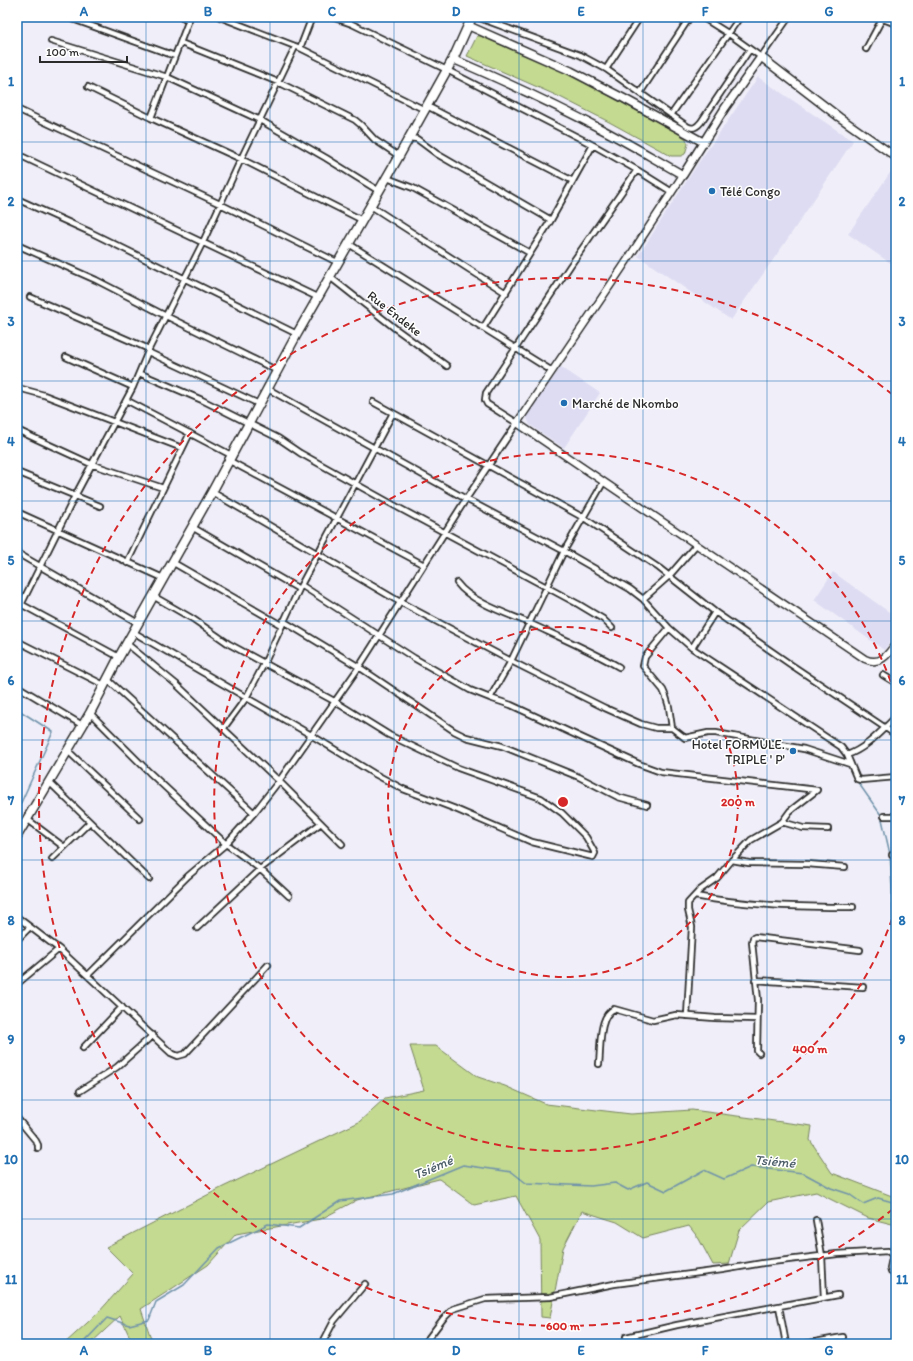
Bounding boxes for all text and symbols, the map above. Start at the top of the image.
text: A [79,4,89,19]
text: B [204,4,213,19]
text: C [328,4,337,19]
text: D [452,4,461,19]
text: E [577,4,585,19]
text: F [702,4,709,19]
text: G [825,4,834,19]
scale bar [40,38,127,64]
text: 100 m [46,45,79,59]
text: 1 [8,74,14,89]
text: 1 [899,74,905,89]
place label: Télé Congo [720,184,781,199]
marker: Télé Congo [707,186,717,196]
text: 2 [8,194,15,209]
text: 2 [899,194,906,209]
street label: Rue Endeke [365,288,425,339]
text: 3 [7,314,15,329]
text: 3 [898,314,906,329]
place label: Marché de Nkombo [572,396,679,411]
marker: Marché de Nkombo [559,398,569,408]
text: 4 [7,434,15,449]
text: 4 [898,434,906,449]
text: 5 [8,553,15,568]
text: 5 [899,553,906,568]
text: 6 [8,673,15,688]
text: 6 [899,673,906,688]
place label: Hotel FORMULE. TRIPLE ' P' [692,737,785,767]
marker: Hotel FORMULE. TRIPLE ' P' [788,746,798,756]
text: 7 [7,793,15,808]
text: 7 [898,793,906,808]
centre of rings [556,795,570,809]
text: 200 m [721,795,756,809]
text: 8 [7,913,15,928]
text: 8 [898,913,906,928]
text: 9 [8,1032,15,1047]
text: 9 [899,1032,906,1047]
text: 400 m [793,1042,828,1056]
water label: Tsiémé [411,1151,457,1183]
water label: Tsiémé [754,1151,797,1172]
text: 10 [4,1152,18,1167]
text: 10 [895,1152,909,1167]
text: 11 [5,1272,17,1287]
text: 11 [896,1272,908,1287]
text: 600 m [546,1319,581,1333]
text: A [79,1343,89,1358]
text: B [204,1343,213,1358]
text: C [328,1343,337,1358]
text: D [452,1343,461,1358]
text: E [577,1343,585,1358]
text: F [702,1343,709,1358]
text: G [825,1343,834,1358]

